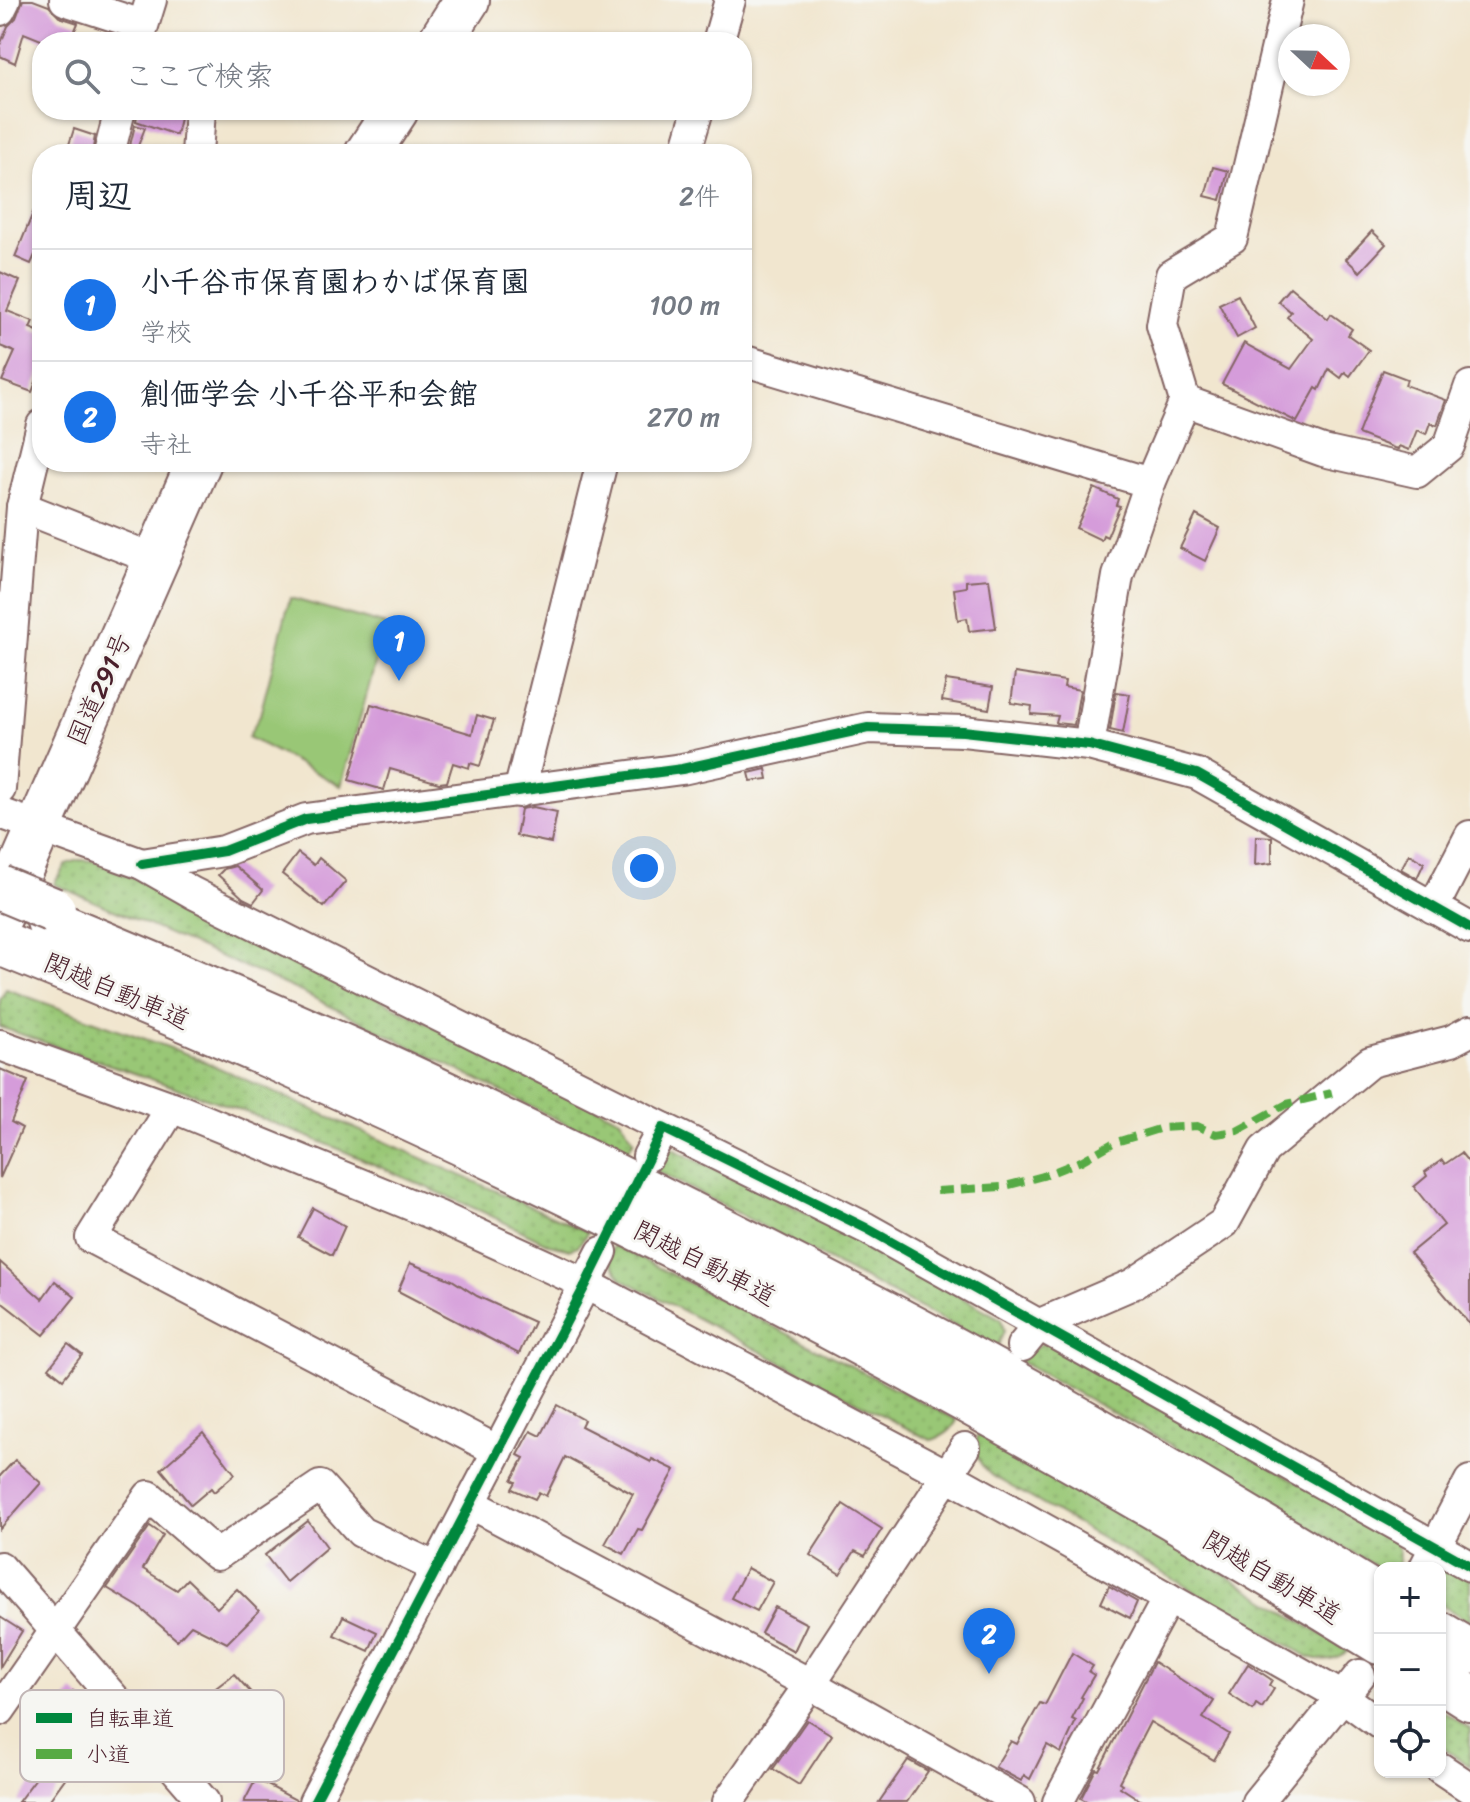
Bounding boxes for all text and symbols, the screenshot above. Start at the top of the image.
north arrow [1278,24,1350,96]
search box [32,32,752,120]
text: ここで検索 [124,49,274,103]
icon: search [60,54,104,98]
text: 周辺 [64,166,132,226]
text: 2件 [679,173,720,219]
text: 小千谷市保育園わかば保育園 [140,255,530,309]
text: 1 [84,282,96,328]
text: 100 m [649,282,720,328]
text: 学校 [140,309,192,355]
text: 創価学会 小千谷平和会館 [140,367,478,421]
text: 2 [82,394,98,440]
text: 270 m [647,394,720,440]
text: 寺社 [140,421,192,467]
pin: 1 [373,615,425,681]
street label: 国道291号 [54,625,144,753]
your location [624,848,664,888]
street label: 関越自動車道 [36,939,198,1043]
street label: 関越自動車道 [625,1207,785,1319]
street label: 関越自動車道 [1193,1517,1351,1637]
map controls [1374,1562,1446,1778]
button: + [1374,1562,1446,1634]
pin: 2 [963,1608,1015,1674]
button: − [1374,1634,1446,1706]
legend [20,1690,284,1782]
text: 自転車道 [86,1699,174,1738]
button: locate [1374,1706,1446,1778]
text: 小道 [86,1735,130,1774]

